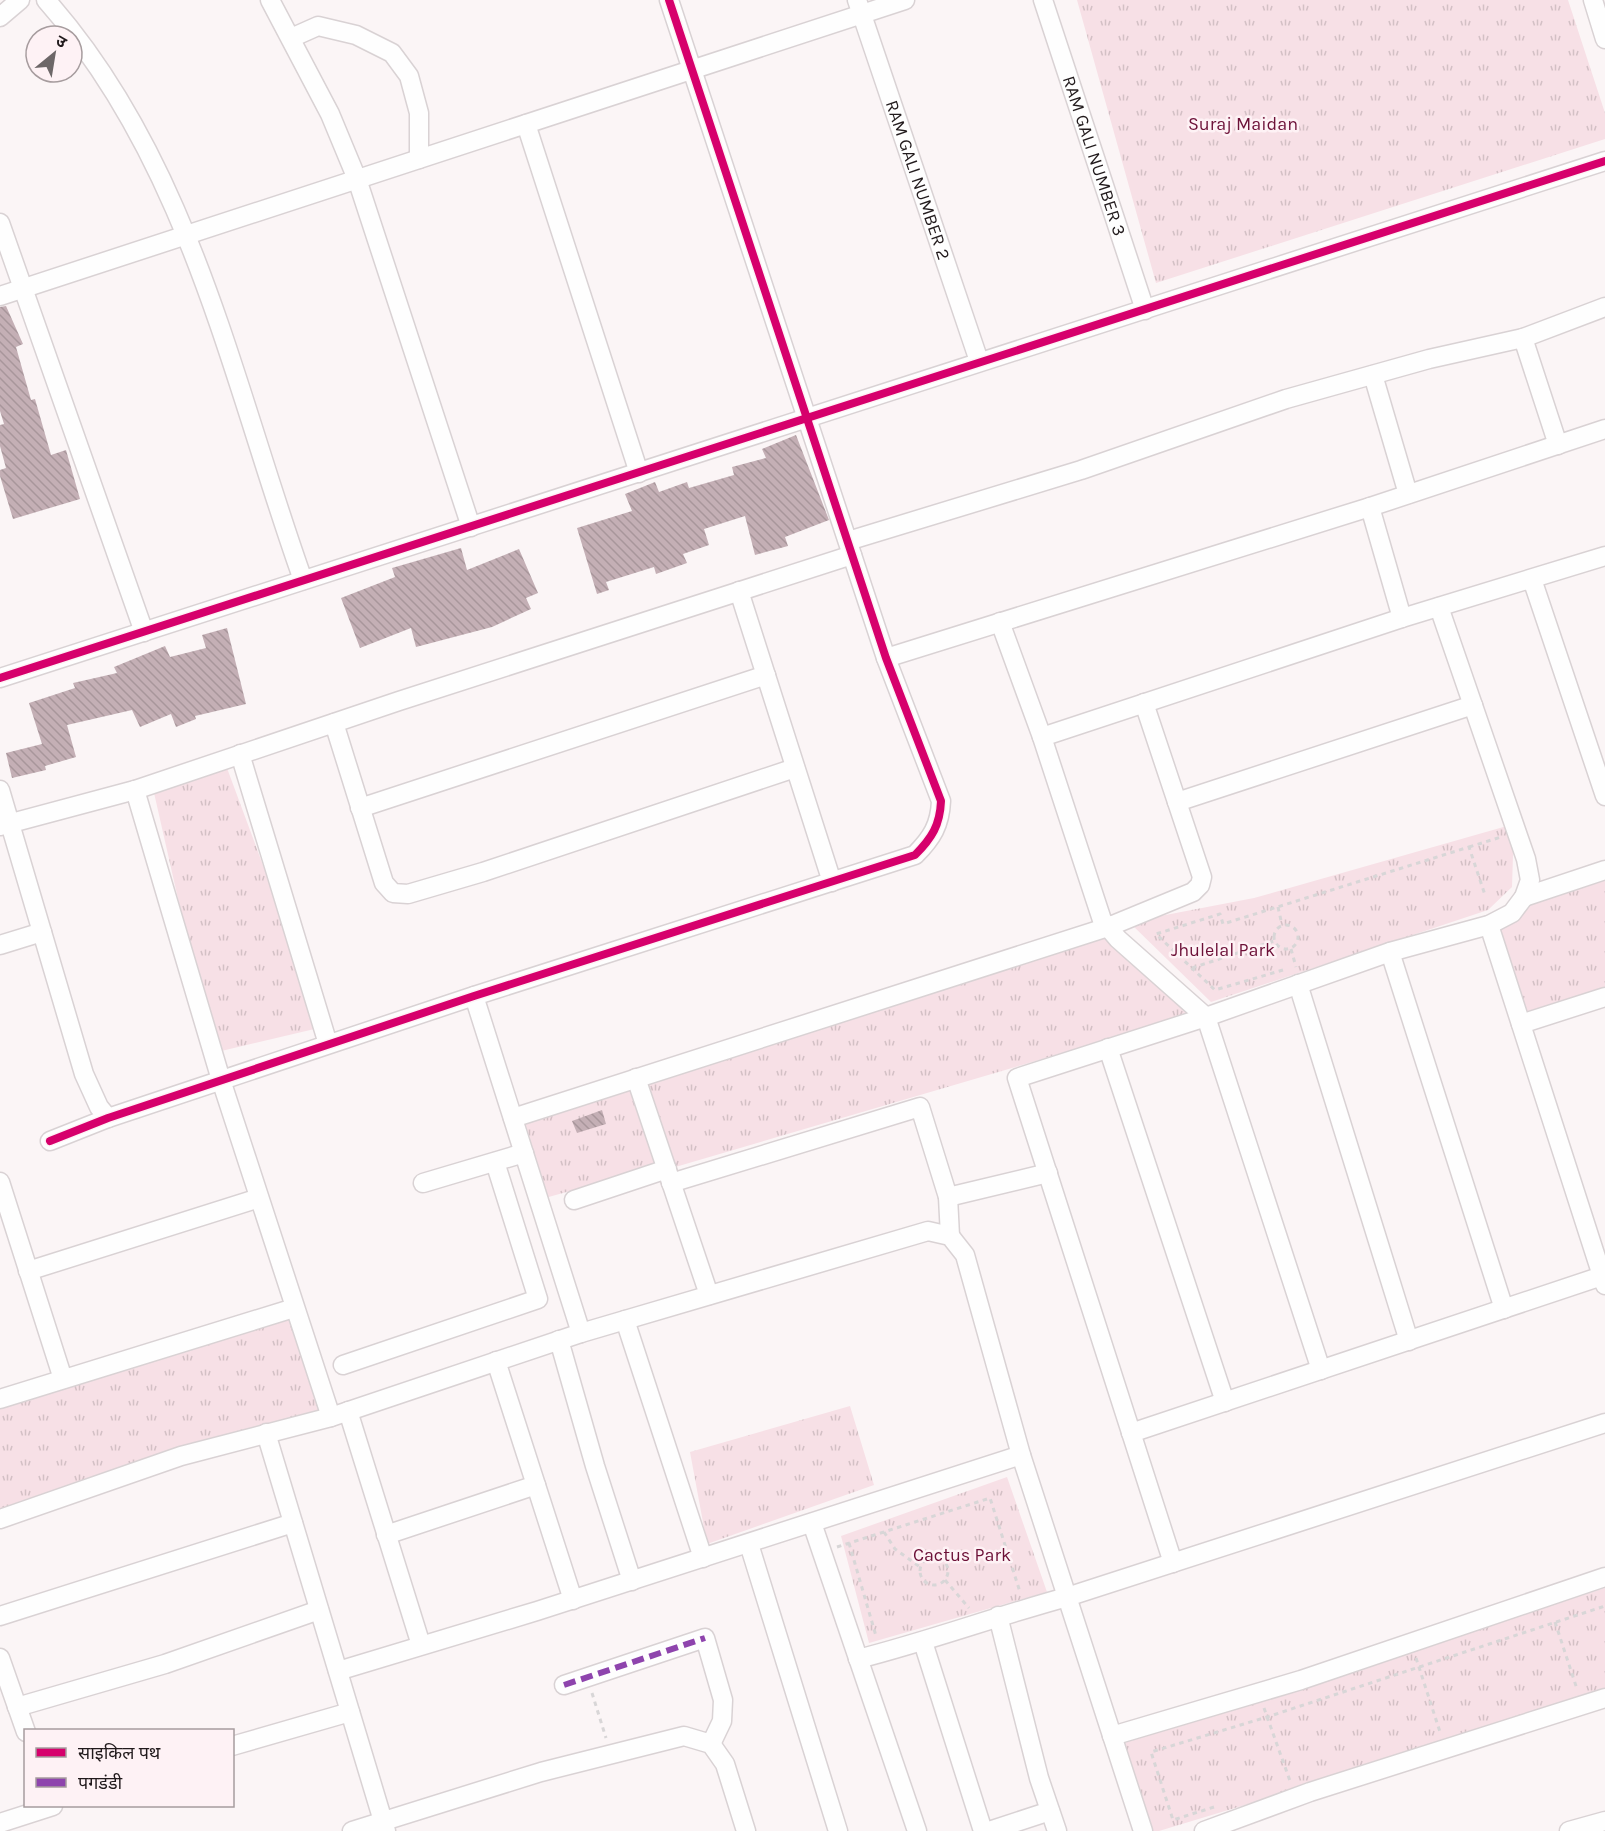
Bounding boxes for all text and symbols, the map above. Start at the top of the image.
north arrow [24,24,84,84]
text: उ [52,31,71,52]
street label: RAM GALI NUMBER 3 [1058,73,1131,239]
street label: RAM GALI NUMBER 2 [881,97,955,263]
park label: Suraj Maidan [1188,113,1298,135]
park label: Jhulelal Park [1171,939,1275,961]
park label: Cactus Park [913,1544,1011,1566]
legend [24,1729,234,1807]
text: साइकिल पथ [78,1742,161,1764]
text: पगडंडी [78,1772,123,1794]

